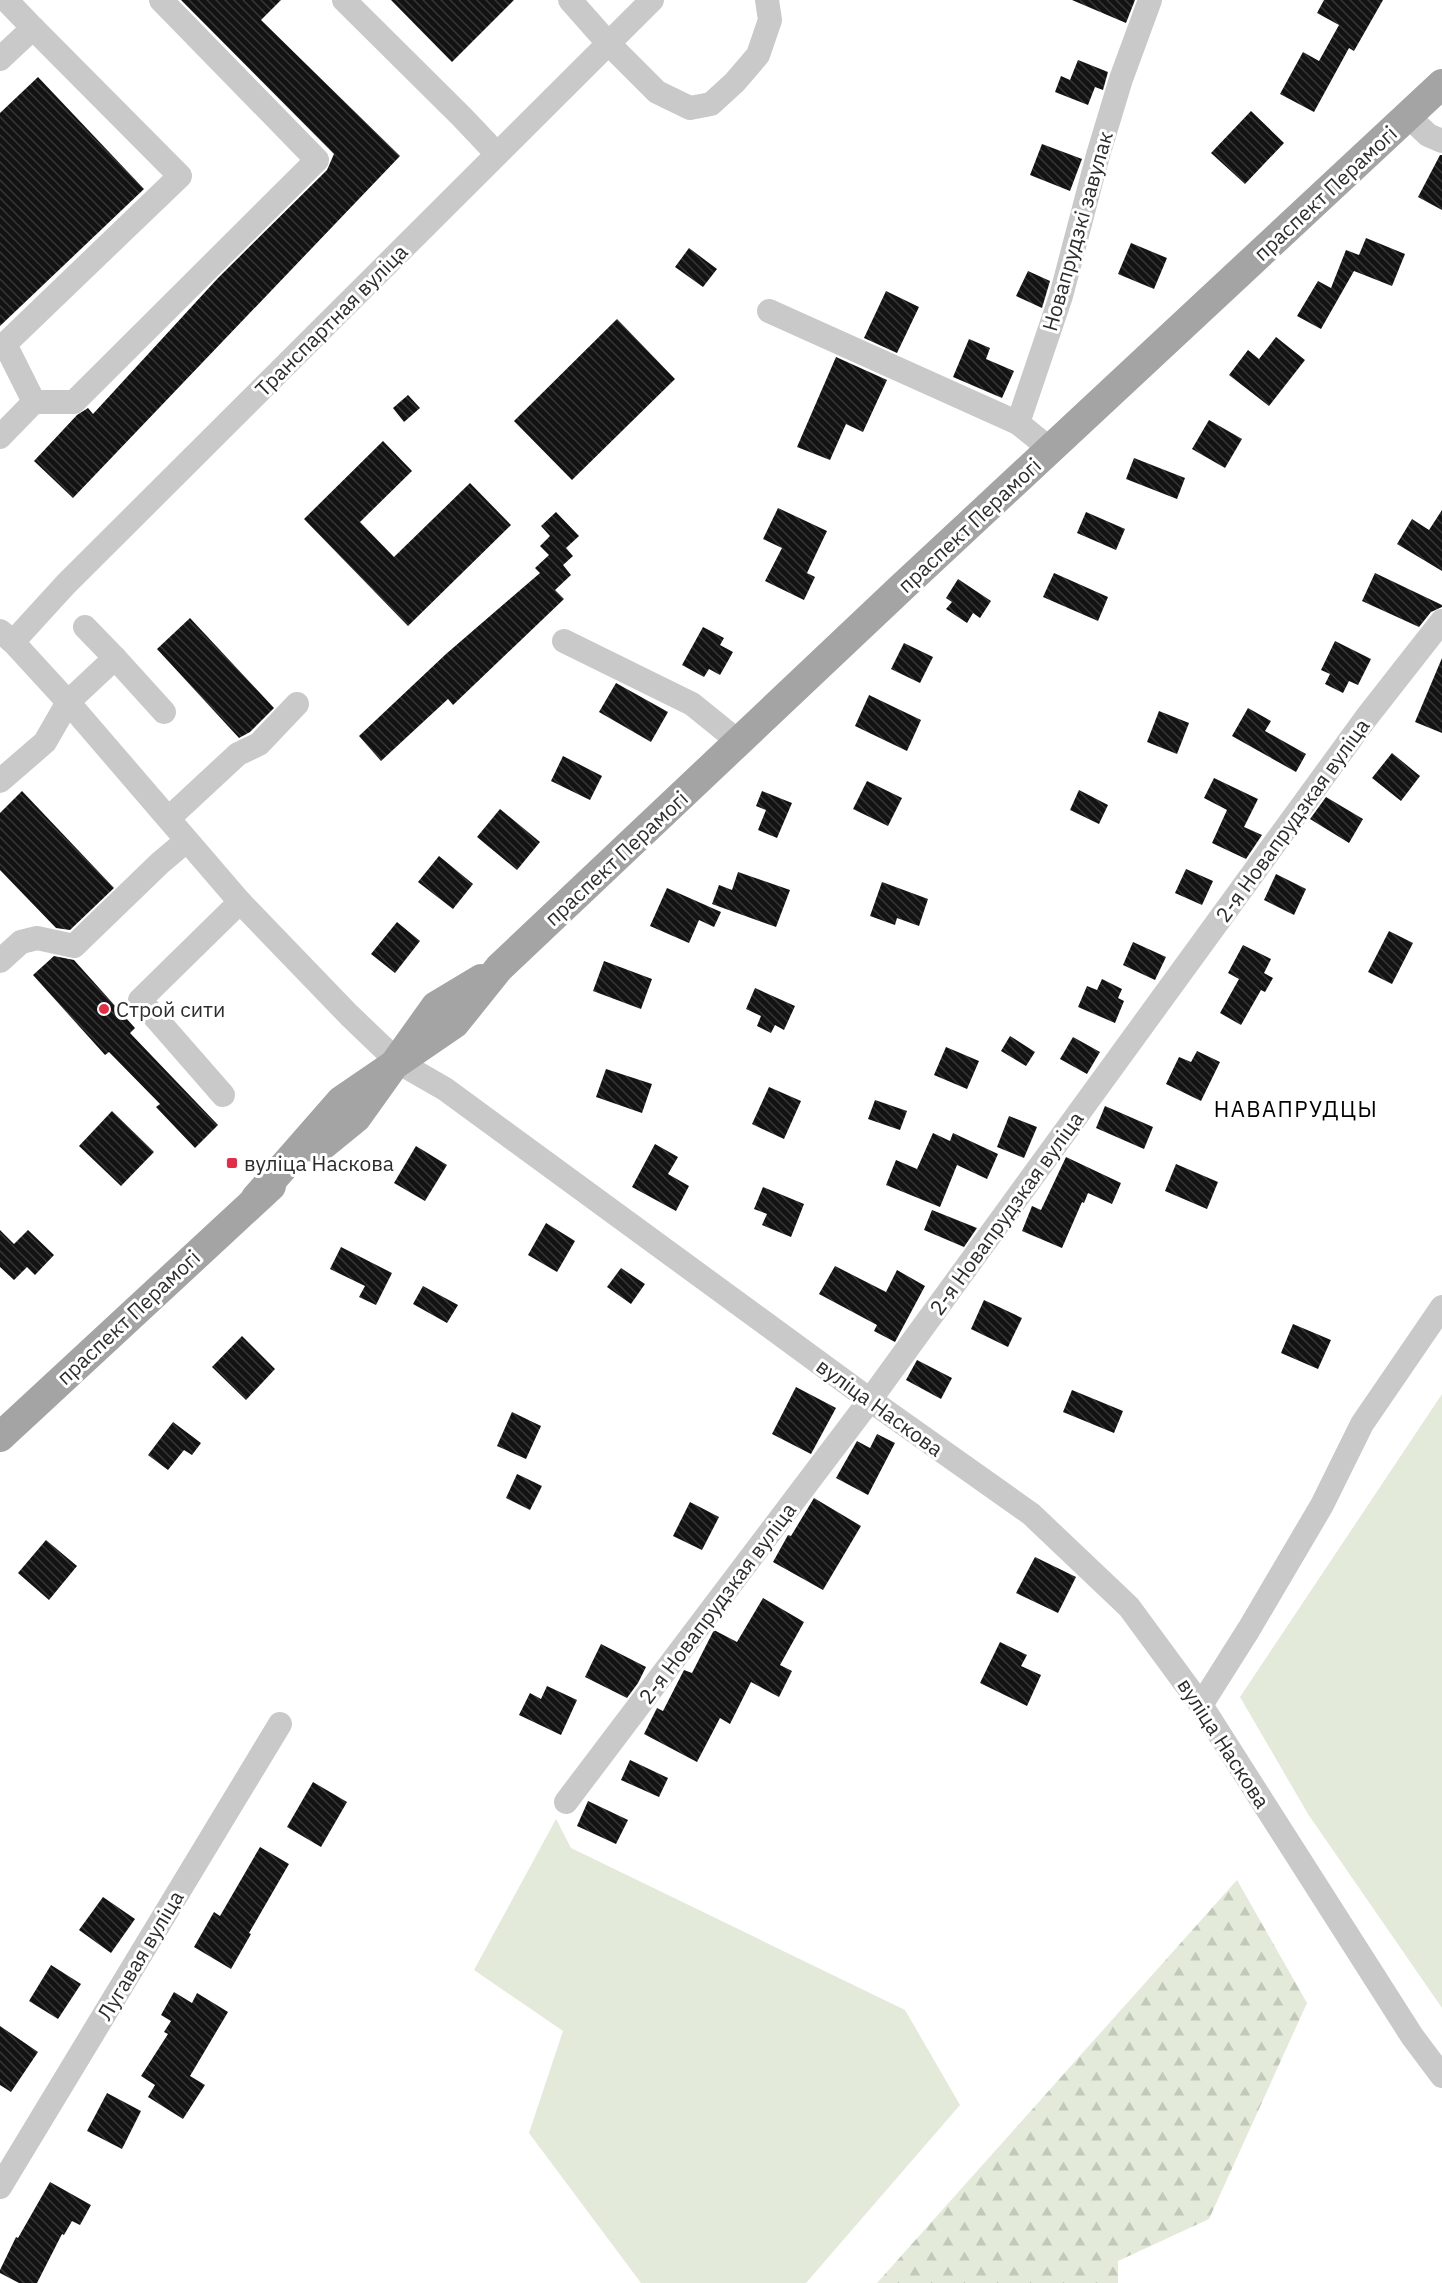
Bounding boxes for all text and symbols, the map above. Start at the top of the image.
street label: праспект Перамогі [1247,119,1403,267]
street label: Новапрудзкі завулак [1035,128,1119,334]
street label: Транспартная вуліца [249,238,413,402]
street label: праспект Перамогі [891,451,1047,599]
street label: 2-я Новапрудзкая вуліца [1209,713,1375,927]
street label: праспект Перамогі [538,784,694,932]
place label: Строй сити [116,995,225,1023]
marker: Строй сити [97,1002,111,1016]
district label: НАВАПРУДЦЫ [1214,1094,1378,1123]
street label: 2-я Новапрудзкая вуліца [923,1106,1089,1320]
place label: вуліца Наскова [244,1149,394,1177]
marker: вуліца Наскова [225,1156,239,1170]
street label: праспект Перамогі [50,1243,206,1391]
street label: вуліца Наскова [811,1352,949,1462]
street label: 2-я Новапрудзкая вуліца [632,1497,802,1709]
street label: вуліца Наскова [1171,1672,1277,1814]
street label: Лугавая вуліца [90,1885,190,2025]

